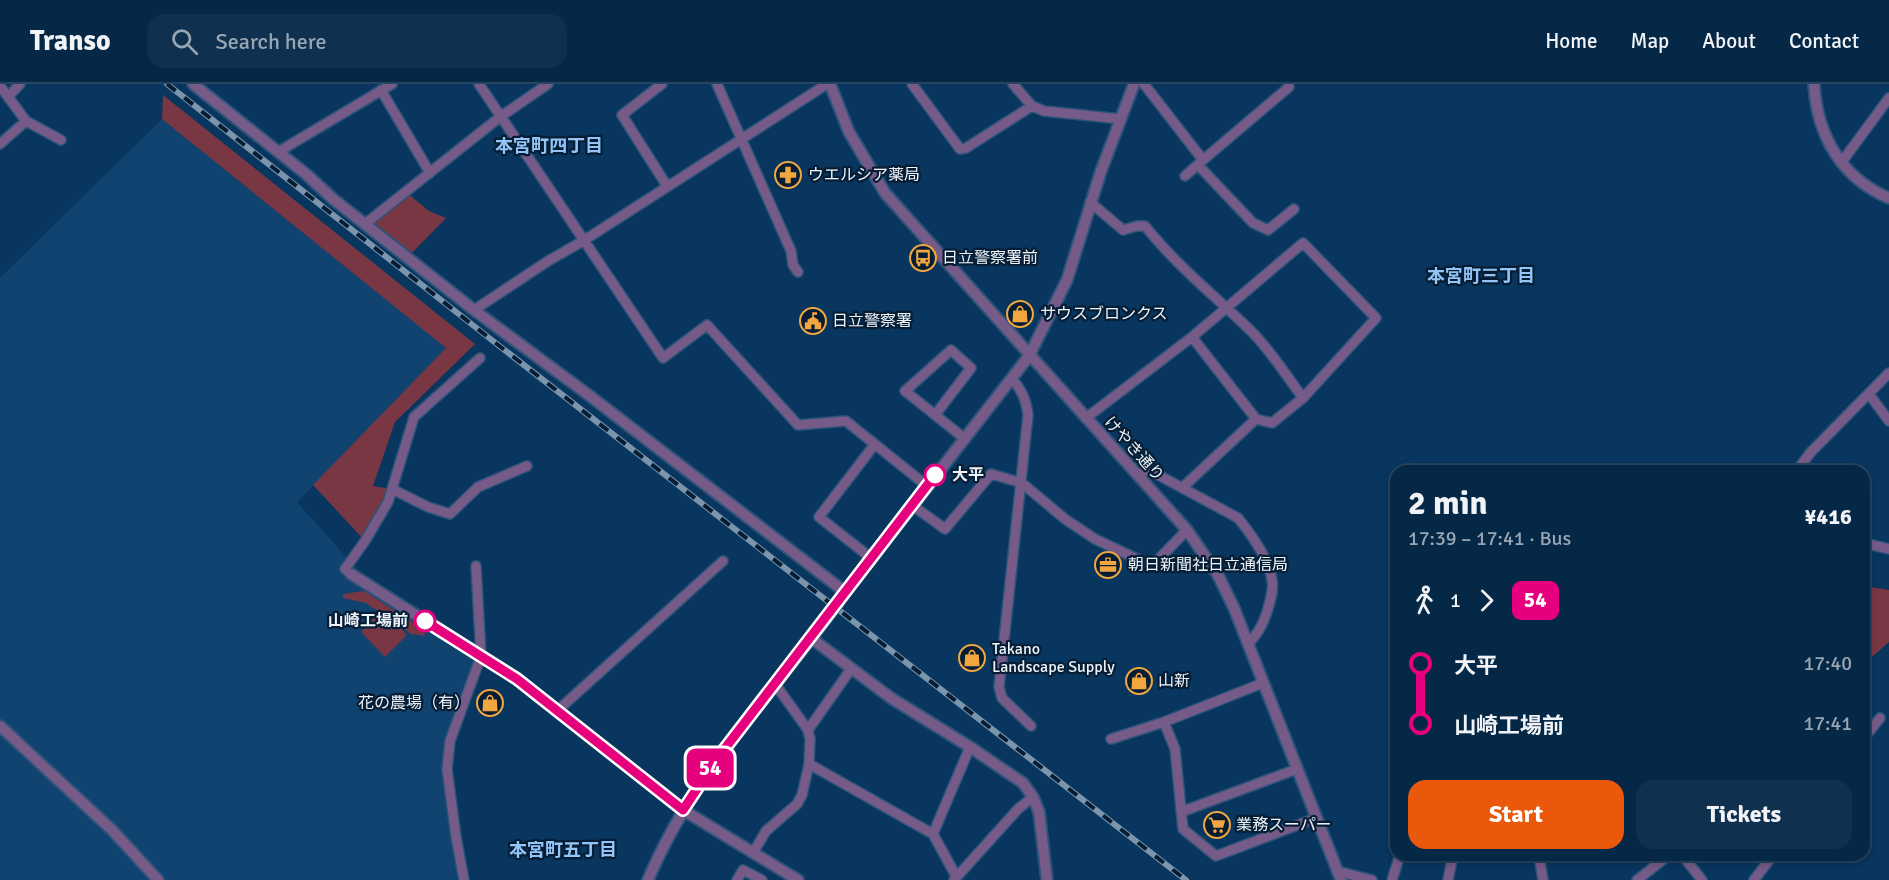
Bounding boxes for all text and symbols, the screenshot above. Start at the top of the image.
search box [147,14,567,68]
text: Transo [30,24,111,58]
icon: search [168,25,201,58]
text: Search here [216,28,326,55]
text: Home [1545,28,1598,54]
text: Map [1631,28,1669,54]
text: About [1702,28,1756,54]
text: Contact [1789,28,1859,54]
district label: 本宮町四丁目 [495,135,603,157]
pharmacy icon: ウエルシア薬局 [773,160,803,190]
place label: ウエルシア薬局 [808,165,920,185]
bus stop icon: 日立警察署前 [908,243,938,273]
place label: 日立警察署前 [942,248,1038,268]
district label: 本宮町三丁目 [1427,265,1535,287]
shop icon: サウスブロンクス [1005,299,1035,329]
place label: サウスブロンクス [1040,304,1168,324]
public building icon: 日立警察署 [798,306,828,336]
place label: 日立警察署 [832,311,912,331]
street label: けやき通り [1100,413,1168,485]
marker: 大平 [924,464,946,486]
place label: 大平 [952,465,984,485]
text: 2 min [1408,483,1488,524]
text: ¥416 [1804,503,1852,530]
text: 17:39 – 17:41 · Bus [1408,526,1571,551]
office icon: 朝日新聞社日立通信局 [1093,550,1123,580]
place label: 朝日新聞社日立通信局 [1128,555,1288,575]
icon: walk [1408,584,1441,617]
icon: forward [1470,584,1503,617]
text: 54 [1524,587,1547,613]
text: 1 [1450,588,1461,613]
marker: 山崎工場前 [414,610,436,632]
place label: 山崎工場前 [328,611,408,631]
place label: Takano Landscape Supply [992,639,1115,677]
shop icon: Takano Landscape Supply [957,643,987,673]
text: 17:40 [1803,651,1852,676]
text: 大平 [1454,652,1498,679]
shop icon: 山新 [1124,666,1154,696]
place label: 山新 [1158,671,1190,691]
shop icon: 花の農場（有） [475,688,505,718]
place label: 花の農場（有） [358,693,470,713]
text: 17:41 [1803,711,1852,736]
text: 山崎工場前 [1454,712,1564,739]
line badge: 54 [683,748,737,788]
text: 54 [699,755,721,781]
button: Start [1408,780,1624,849]
button: Tickets [1636,780,1852,849]
supermarket icon: 業務スーパー [1202,810,1232,840]
place label: 業務スーパー [1236,815,1332,835]
district label: 本宮町五丁目 [509,839,617,861]

